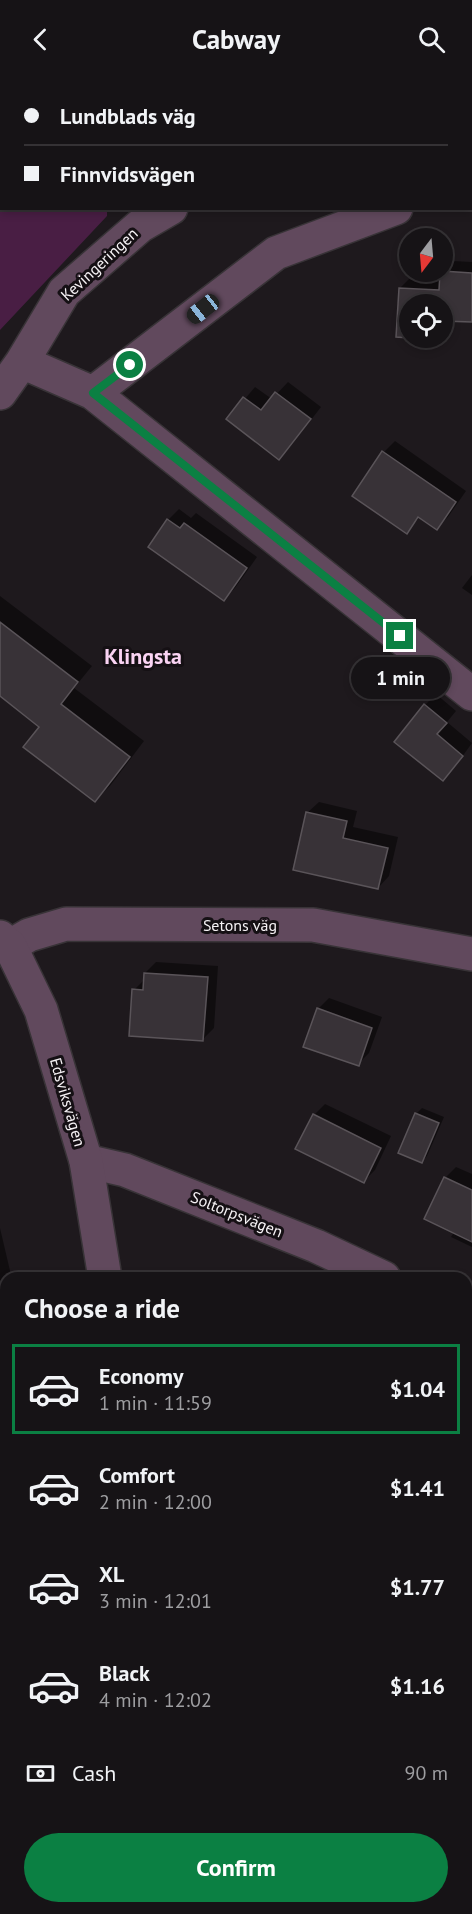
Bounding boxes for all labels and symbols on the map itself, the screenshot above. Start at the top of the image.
street label: Kevingeringen [56,223,142,305]
north arrow [399,228,453,282]
car [183,291,223,327]
route start [116,351,143,378]
route end [386,622,413,649]
district label: Klingsta [104,642,182,670]
callout: 1 min [350,657,450,699]
street label: Setons väg [203,915,277,935]
street label: Edsviksvägen [46,1055,90,1149]
street label: Soltorpsvägen [188,1186,286,1242]

